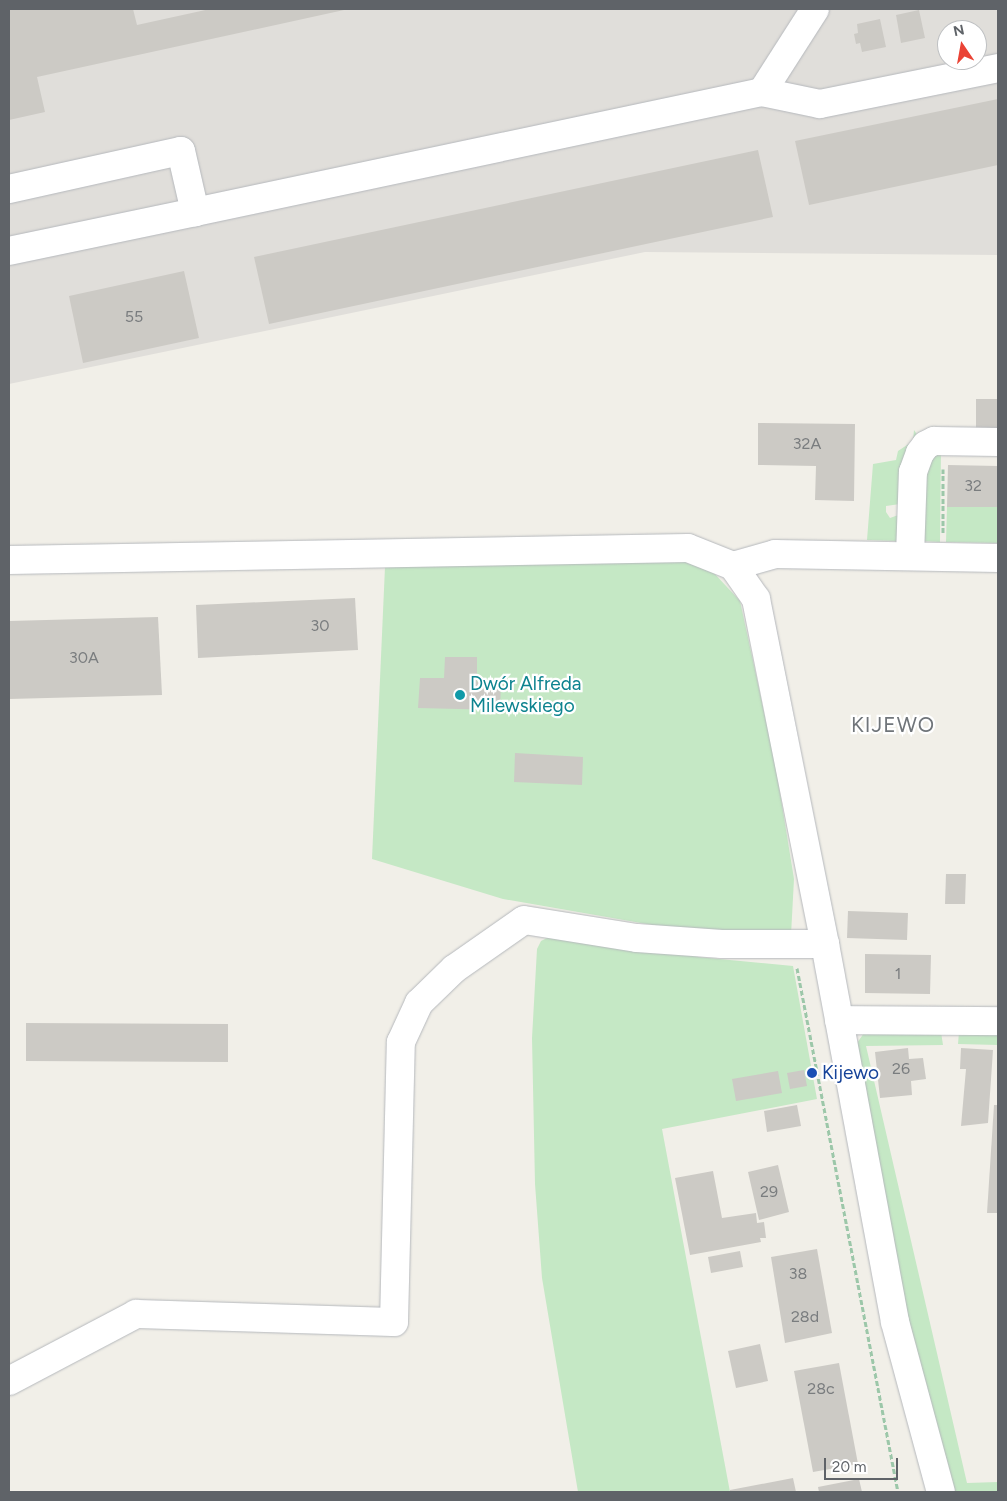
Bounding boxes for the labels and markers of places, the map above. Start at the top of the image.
place label: Dwór Alfreda Milewskiego [470,673,582,717]
marker: Dwór Alfreda Milewskiego [454,689,466,701]
place label: Kijewo [822,1062,879,1084]
marker: Kijewo [806,1067,818,1079]

